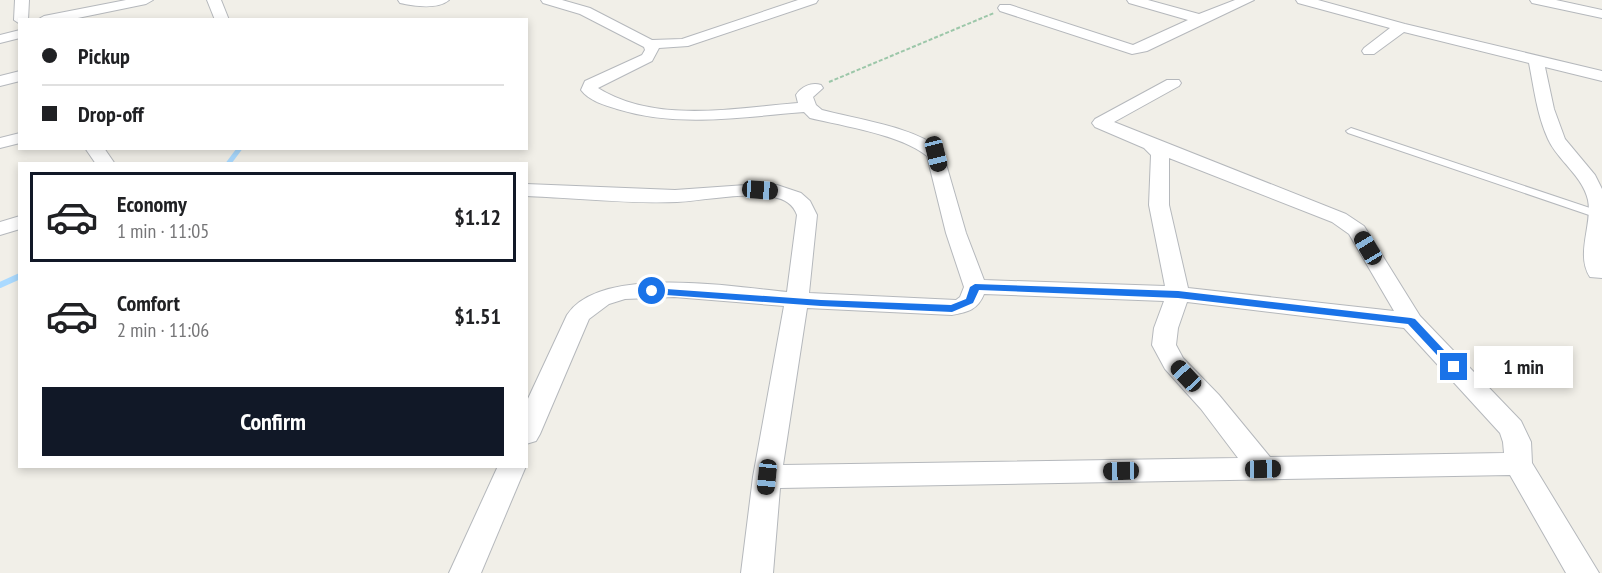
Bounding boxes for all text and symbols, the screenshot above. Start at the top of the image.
text: Pickup [78,42,130,70]
text: Drop-off [78,100,144,128]
car [923,134,949,174]
car [741,180,779,200]
icon: car [45,190,99,244]
text: Economy [117,190,187,218]
text: $1.12 [454,203,501,231]
text: 1 min · 11:05 [117,218,209,244]
car [1351,228,1385,268]
route start [638,277,665,304]
icon: car [45,289,99,343]
text: Comfort [117,289,180,317]
text: $1.51 [454,302,501,330]
text: 2 min · 11:06 [117,317,209,343]
callout: 1 min [1475,346,1574,388]
route end [1440,353,1467,380]
text: 1 min [1503,354,1544,380]
car [1167,357,1205,395]
button: Confirm [42,387,504,456]
car [756,458,778,496]
car [1245,460,1281,478]
car [1103,462,1139,480]

